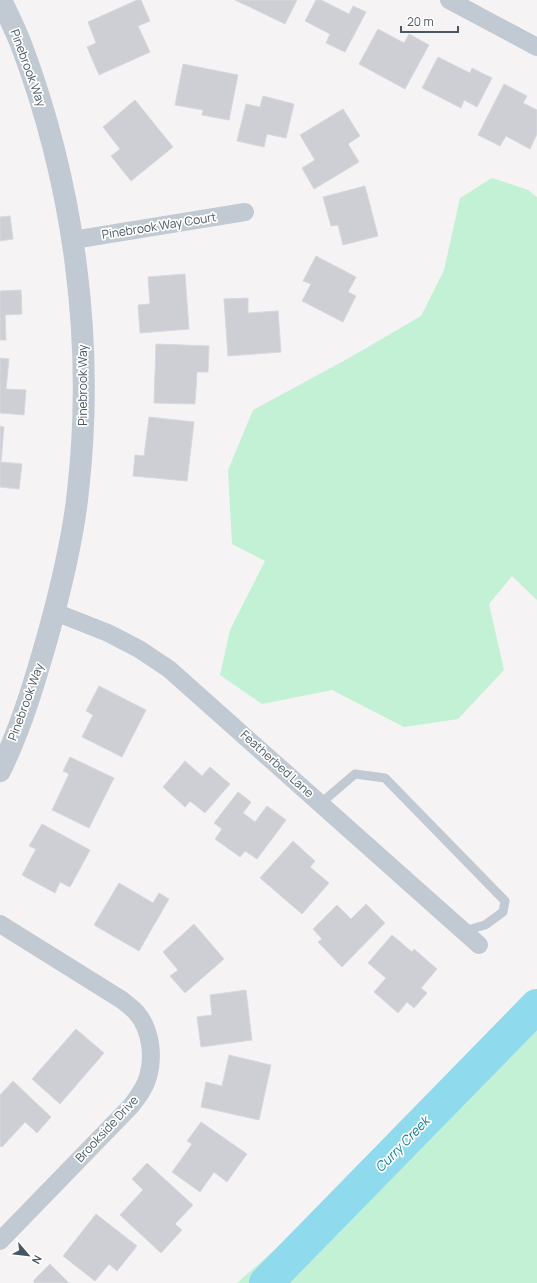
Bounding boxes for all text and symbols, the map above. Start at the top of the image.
scale bar [401,8,458,34]
text: 20 m [407,13,434,30]
street label: Pinebrook Way [7,27,51,110]
street label: Pinebrook Way Court [100,208,218,243]
street label: Pinebrook Way [74,344,91,426]
street label: Pinebrook Way [4,660,48,743]
street label: Featherbed Lane [237,726,318,801]
street label: Brookside Drive [71,1092,142,1166]
water label: Curry Creek [371,1110,435,1176]
north arrow [8,1235,48,1275]
text: N [29,1253,46,1267]

